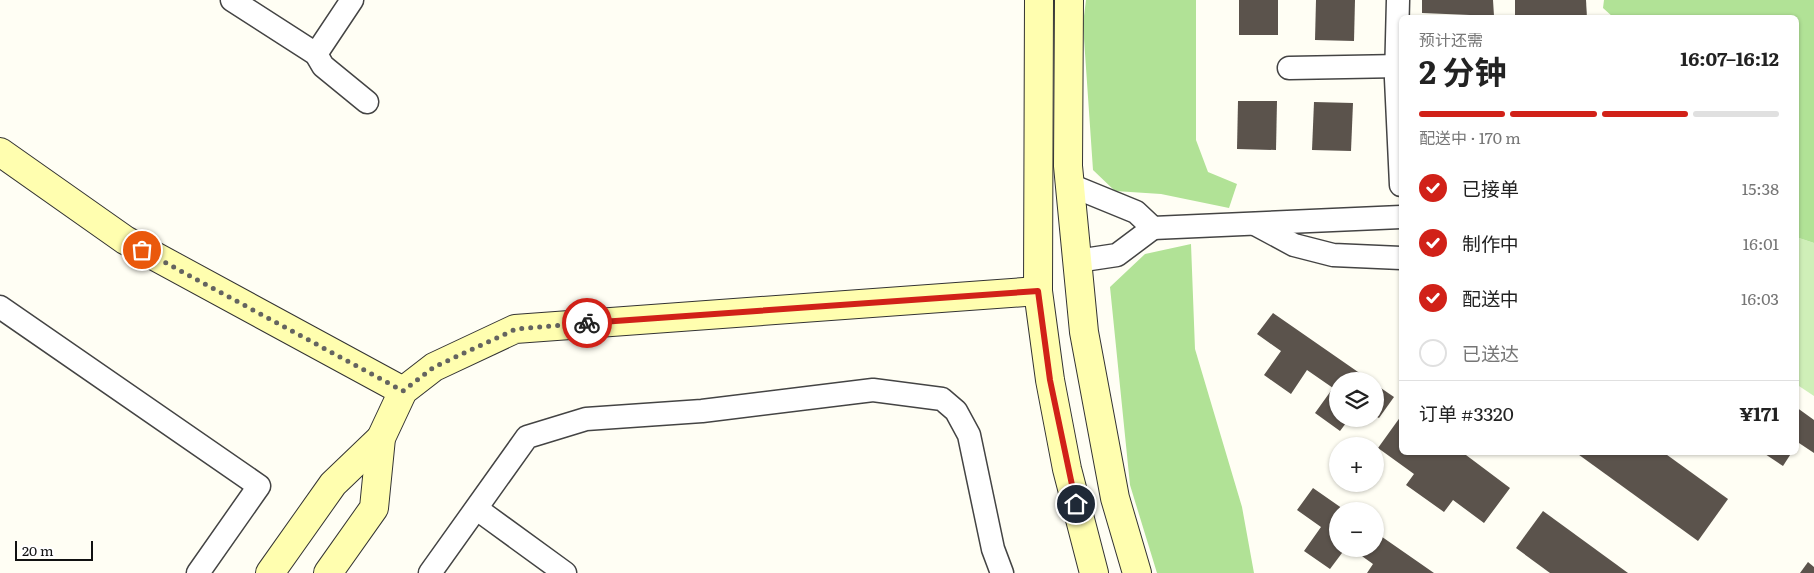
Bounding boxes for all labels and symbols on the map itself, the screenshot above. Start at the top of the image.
pin [121,229,163,271]
courier [562,298,612,348]
pin [1055,483,1097,525]
scale bar [15,538,92,561]

